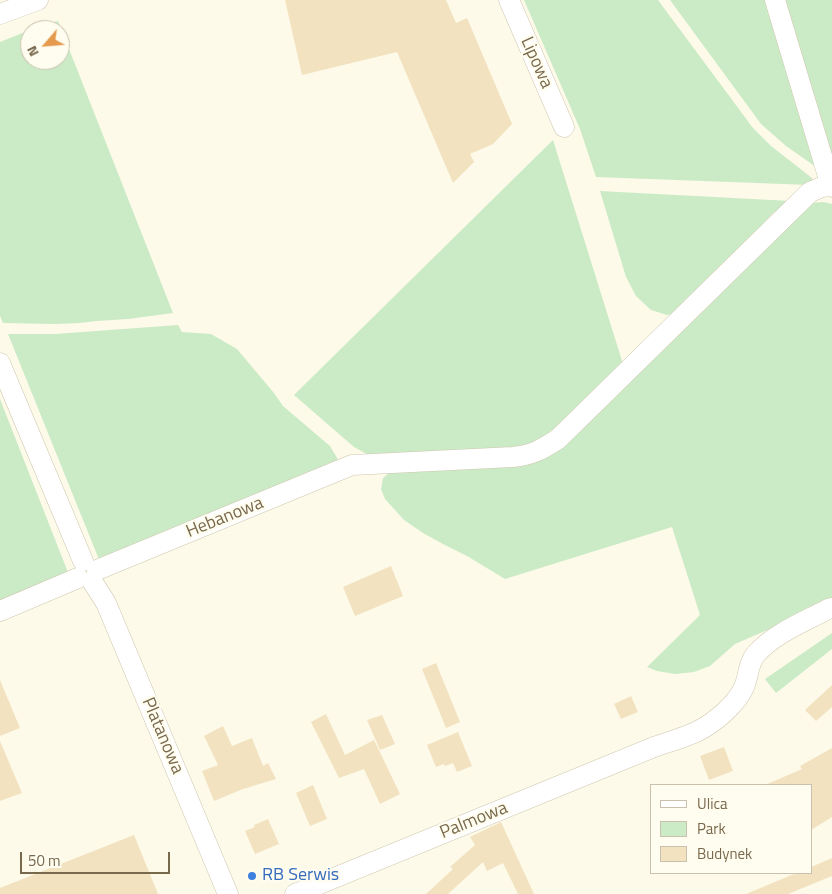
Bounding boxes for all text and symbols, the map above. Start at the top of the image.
north arrow [20,20,70,70]
street label: Lipowa [515,34,557,92]
text: N [21,43,44,61]
street label: Hebanowa [183,493,267,543]
street label: Platanowa [136,695,188,777]
legend [650,784,812,874]
text: Ulica [697,792,727,815]
street label: Palmowa [437,798,511,844]
text: Park [697,817,726,840]
scale bar [22,842,172,874]
text: Budynek [697,842,752,865]
text: 50 m [28,849,61,872]
place label: RB Serwis [262,865,339,887]
marker: RB Serwis [246,870,258,882]

